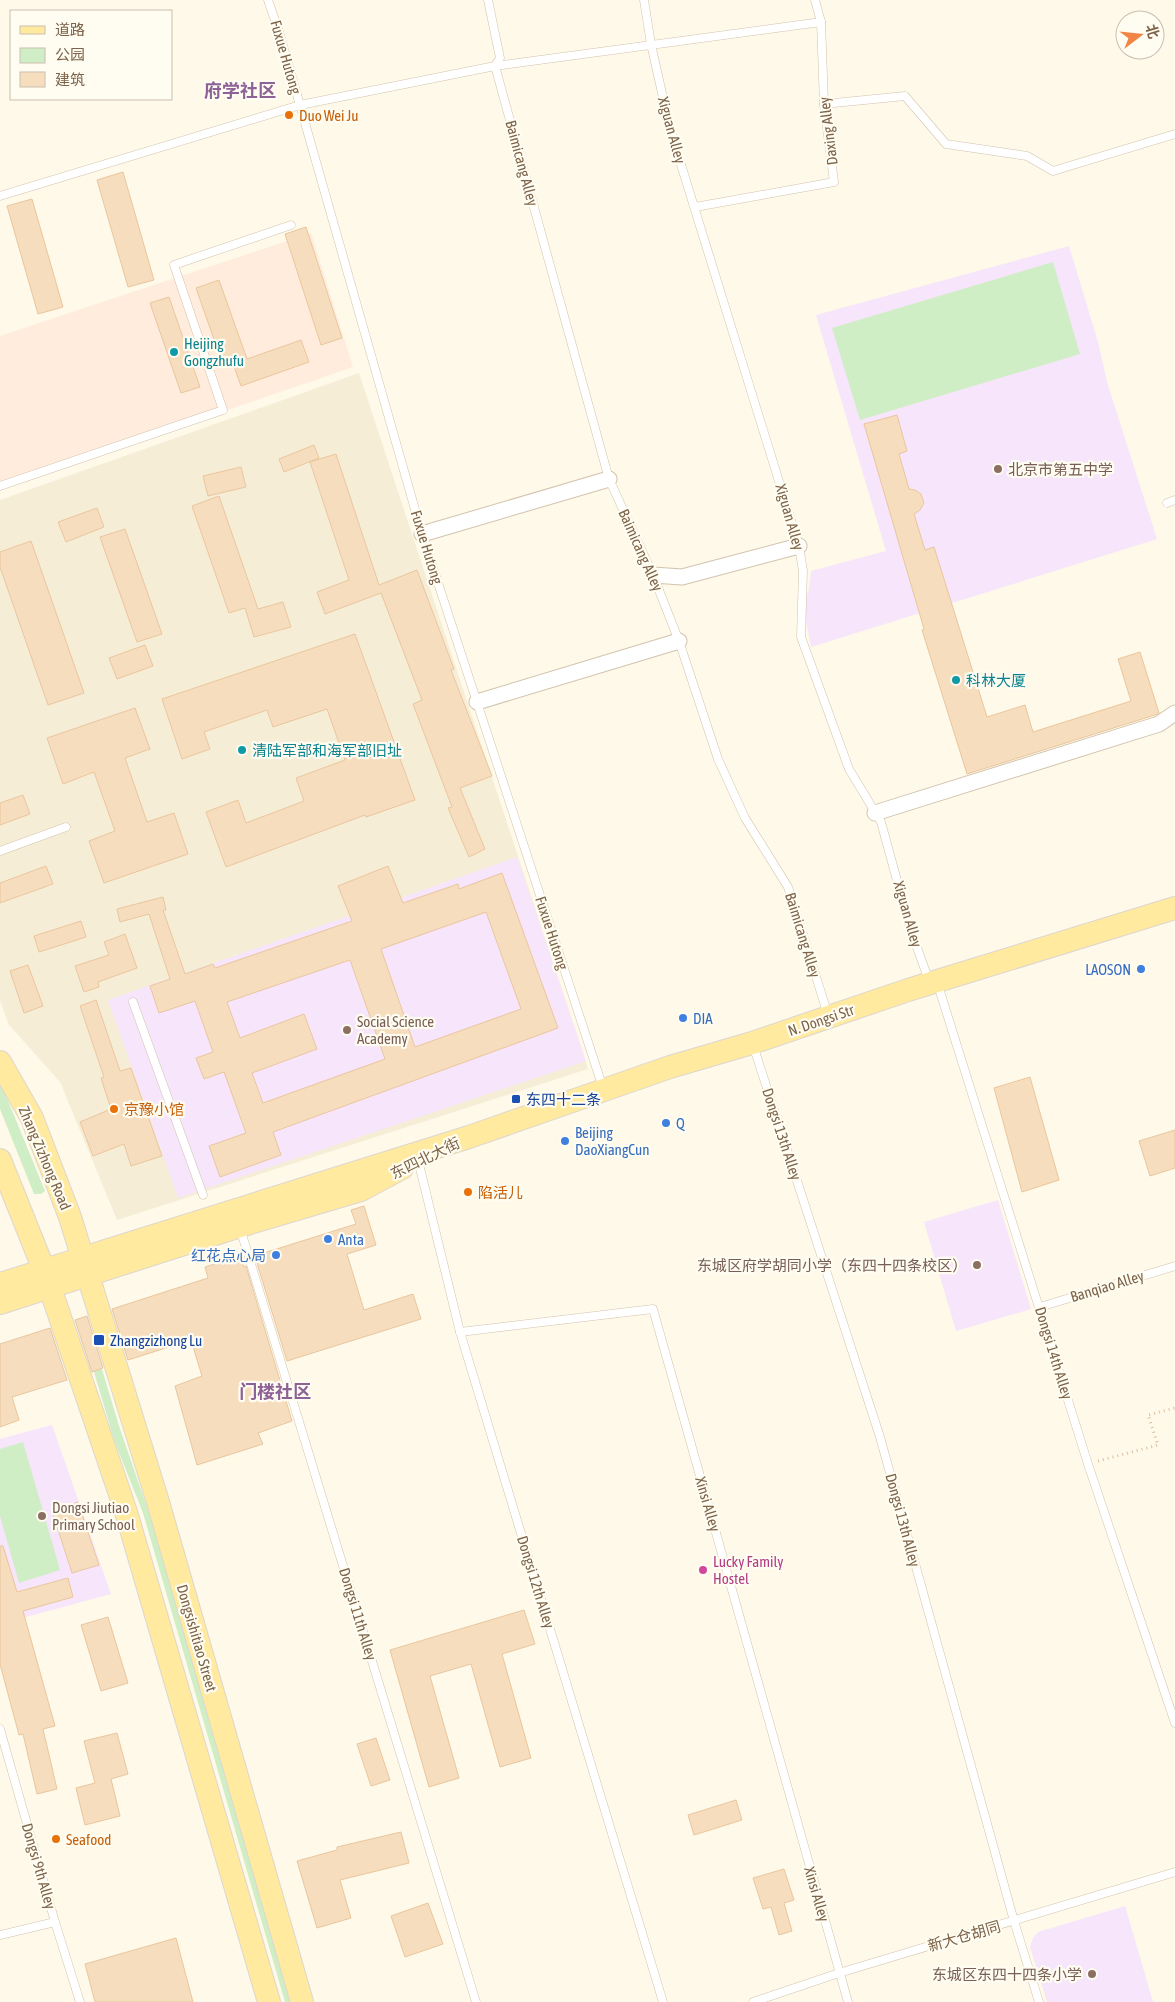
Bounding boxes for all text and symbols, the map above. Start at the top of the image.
legend [10,10,172,100]
north arrow [1115,10,1165,60]
street label: Fuxue Hutong [267,18,305,97]
text: 道路 [55,21,85,38]
text: 北 [1143,22,1162,40]
text: 公园 [55,46,85,63]
text: 建筑 [55,71,85,88]
district label: 府学社区 [204,80,276,101]
street label: Xiguan Alley [655,95,689,165]
street label: Daxing Alley [815,96,841,166]
place label: Duo Wei Ju [299,107,359,124]
marker: Duo Wei Ju [283,109,295,121]
street label: Baimicang Alley [502,118,542,208]
place label: Heijing Gongzhufu [184,335,244,369]
marker: Heijing Gongzhufu [168,346,180,358]
place label: 北京市第五中学 [1008,461,1113,478]
marker: 北京市第五中学 [992,463,1004,475]
street label: Xiguan Alley [772,482,808,552]
street label: Baimicang Alley [615,506,667,594]
street label: Fuxue Hutong [408,508,446,586]
place label: 科林大厦 [966,672,1026,689]
marker: 科林大厦 [950,674,962,686]
place label: 清陆军部和海军部旧址 [252,742,402,759]
marker: 清陆军部和海军部旧址 [236,744,248,756]
street label: Xiguan Alley [890,879,926,949]
street label: Baimicang Alley [782,890,824,980]
street label: Fuxue Hutong [532,894,572,972]
place label: LAOSON [1085,961,1131,978]
marker: LAOSON [1135,963,1147,975]
street label: N. Dongsi Str [786,1001,857,1039]
place label: DIA [693,1010,713,1027]
marker: DIA [677,1012,689,1024]
place label: Social Science Academy [357,1013,434,1047]
marker: Social Science Academy [341,1024,353,1036]
street label: Dongsi 13th Alley [759,1086,805,1182]
place label: 东四十二条 [526,1091,601,1108]
marker: 东四十二条 [510,1093,522,1105]
place label: 京豫小馆 [124,1101,184,1118]
marker: 京豫小馆 [108,1103,120,1115]
street label: Zhang Zizhong Road [15,1104,75,1212]
place label: Q [676,1115,685,1132]
marker: Q [660,1117,672,1129]
place label: Beijing DaoXiangCun [575,1124,650,1158]
street label: 东四北大街 [388,1134,462,1182]
marker: Beijing DaoXiangCun [559,1135,571,1147]
place label: 陷活儿 [478,1184,523,1201]
marker: 陷活儿 [462,1186,474,1198]
place label: Anta [338,1231,364,1248]
marker: Anta [322,1233,334,1245]
place label: 红花点心局 [191,1247,266,1264]
marker: 红花点心局 [270,1249,282,1261]
place label: 东城区府学胡同小学（东四十四条校区） [697,1257,967,1274]
marker: 东城区府学胡同小学（东四十四条校区） [971,1259,983,1271]
street label: Banqiao Alley [1068,1267,1146,1305]
street label: Dongsi 14th Alley [1032,1305,1076,1401]
place label: Zhangzizhong Lu [110,1332,202,1349]
marker: Zhangzizhong Lu [92,1333,106,1347]
district label: 门楼社区 [239,1381,311,1402]
street label: Dongsi 13th Alley [882,1472,924,1568]
street label: Xinsi Alley [692,1475,724,1533]
place label: Dongsi Jiutiao Primary School [52,1499,135,1533]
marker: Dongsi Jiutiao Primary School [36,1510,48,1522]
street label: Dongsi 12th Alley [514,1534,558,1630]
place label: Lucky Family Hostel [713,1553,783,1587]
marker: Lucky Family Hostel [697,1564,709,1576]
street label: Dongsi 11th Alley [336,1566,380,1662]
street label: Dongsishitiao Street [174,1582,220,1694]
street label: Dongsi 9th Alley [19,1821,59,1911]
place label: Seafood [66,1831,111,1848]
marker: Seafood [50,1833,62,1845]
street label: Xinsi Alley [801,1865,833,1923]
street label: 新大仓胡同 [926,1917,1002,1955]
place label: 东城区东四十四条小学 [932,1966,1082,1983]
marker: 东城区东四十四条小学 [1086,1968,1098,1980]

